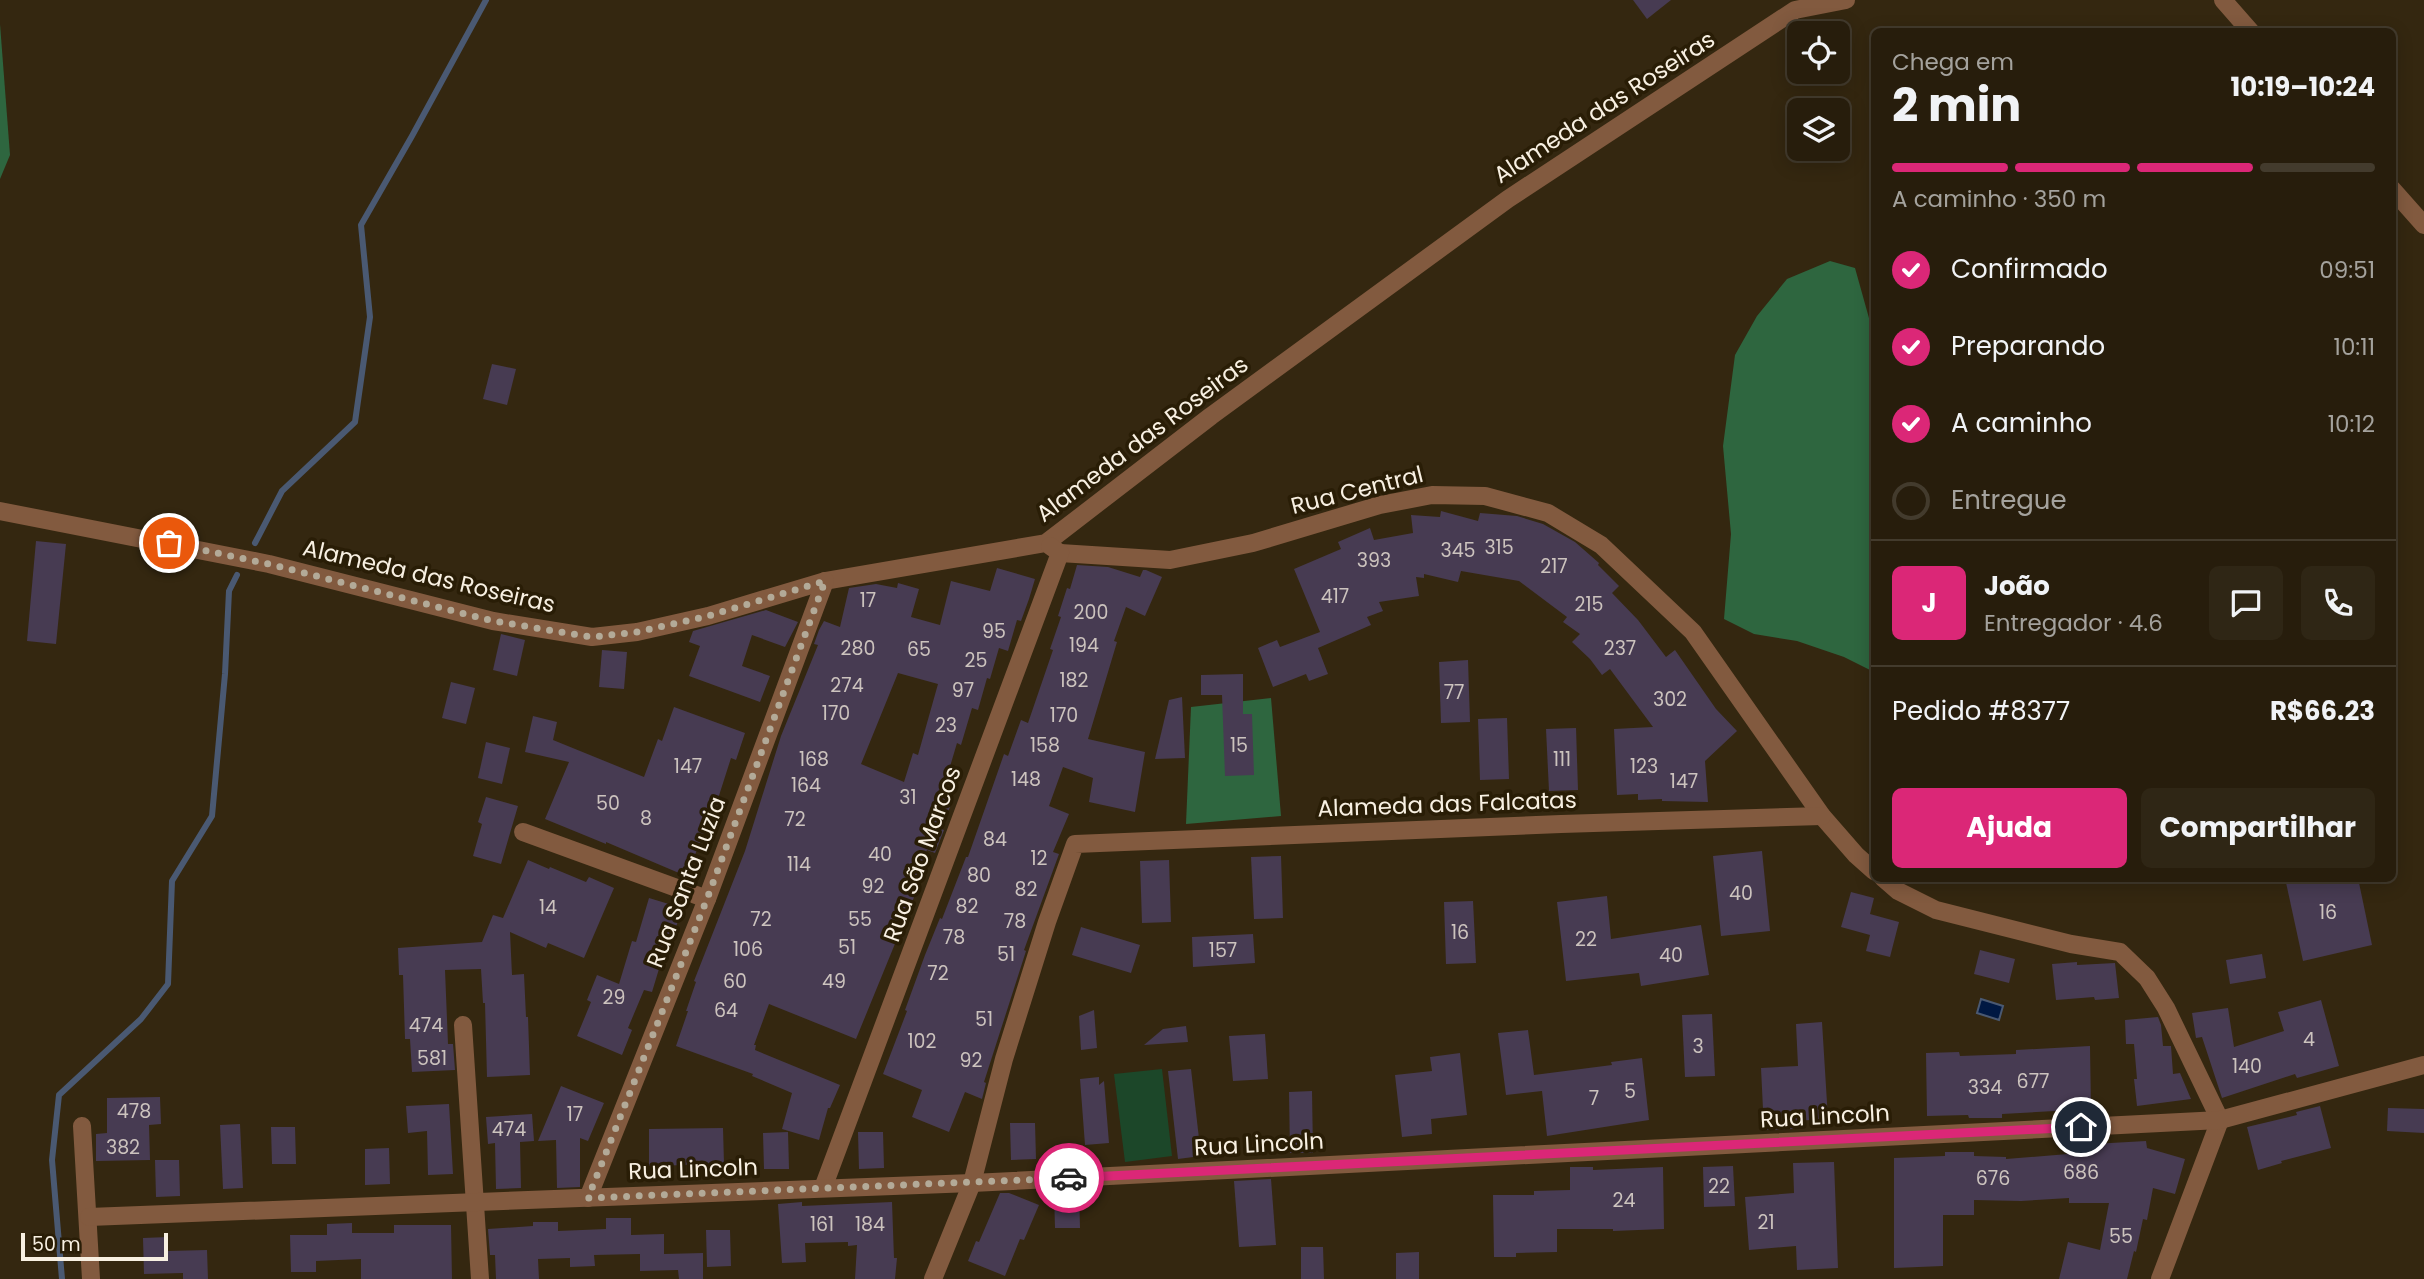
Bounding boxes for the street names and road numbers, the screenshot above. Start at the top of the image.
street label: Alameda das Roseiras [1487,23,1721,191]
street label: Alameda das Roseiras [1029,349,1255,529]
street label: Rua Central [1287,458,1427,522]
street label: Alameda das Roseiras [300,531,558,621]
street label: Rua São Marcos [875,762,969,946]
street label: Alameda das Falcatas [1317,783,1577,825]
street label: Rua Santa Luzia [639,792,733,972]
street label: Rua Lincoln [1759,1097,1891,1135]
street label: Rua Lincoln [1193,1125,1325,1163]
street label: Rua Lincoln [628,1151,758,1187]

